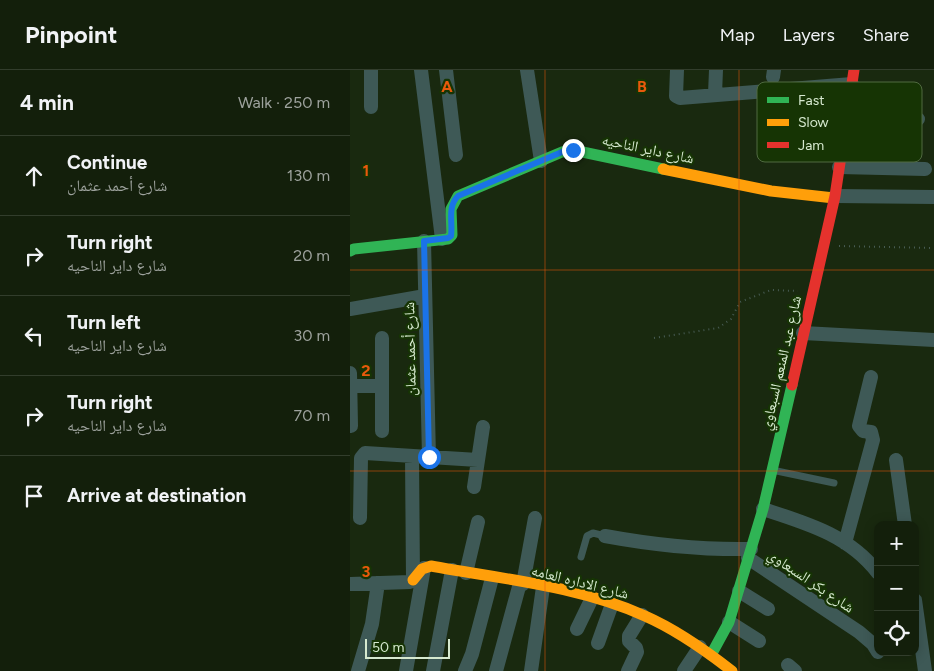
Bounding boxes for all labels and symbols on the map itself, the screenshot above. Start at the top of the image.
text: A [441,77,453,96]
text: B [637,77,647,96]
legend [757,82,922,162]
text: Fast [798,92,824,109]
text: Slow [798,114,829,131]
street label: شارع داير الناحيه [600,130,696,169]
text: Jam [798,137,824,154]
route end [562,139,585,162]
text: 1 [363,161,369,180]
street label: شارع عبد المنعم السبعاوي [757,294,808,433]
street label: شارع أحمد عثمان [400,302,421,396]
text: 2 [361,361,371,380]
route start [418,446,441,469]
street label: شارع بكر السبعاوي [763,545,858,619]
street label: شارع الاداره العامه [529,561,630,604]
text: 3 [362,562,371,581]
scale bar [365,636,450,659]

